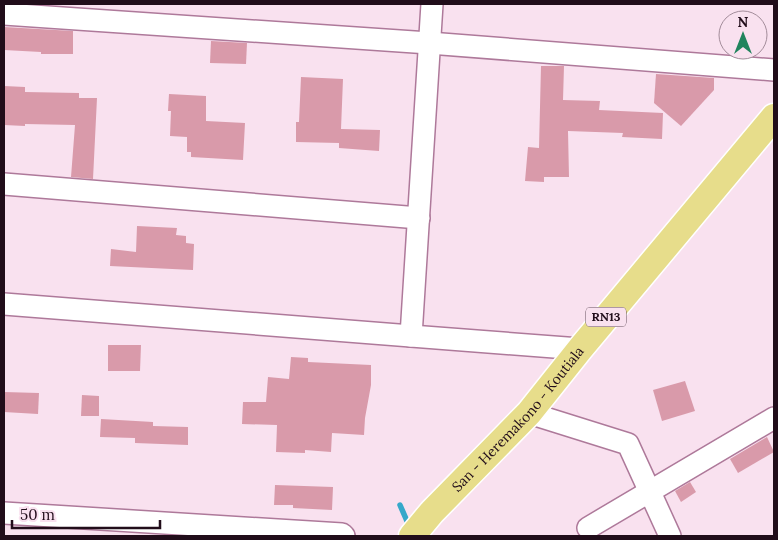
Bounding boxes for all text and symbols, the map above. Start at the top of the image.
north arrow [718,10,768,60]
text: N [738,13,749,31]
road number: RN13 [586,308,626,326]
street label: San - Heremakono - Koutiala [448,343,588,495]
scale bar [12,498,160,530]
text: 50 m [20,505,55,524]

